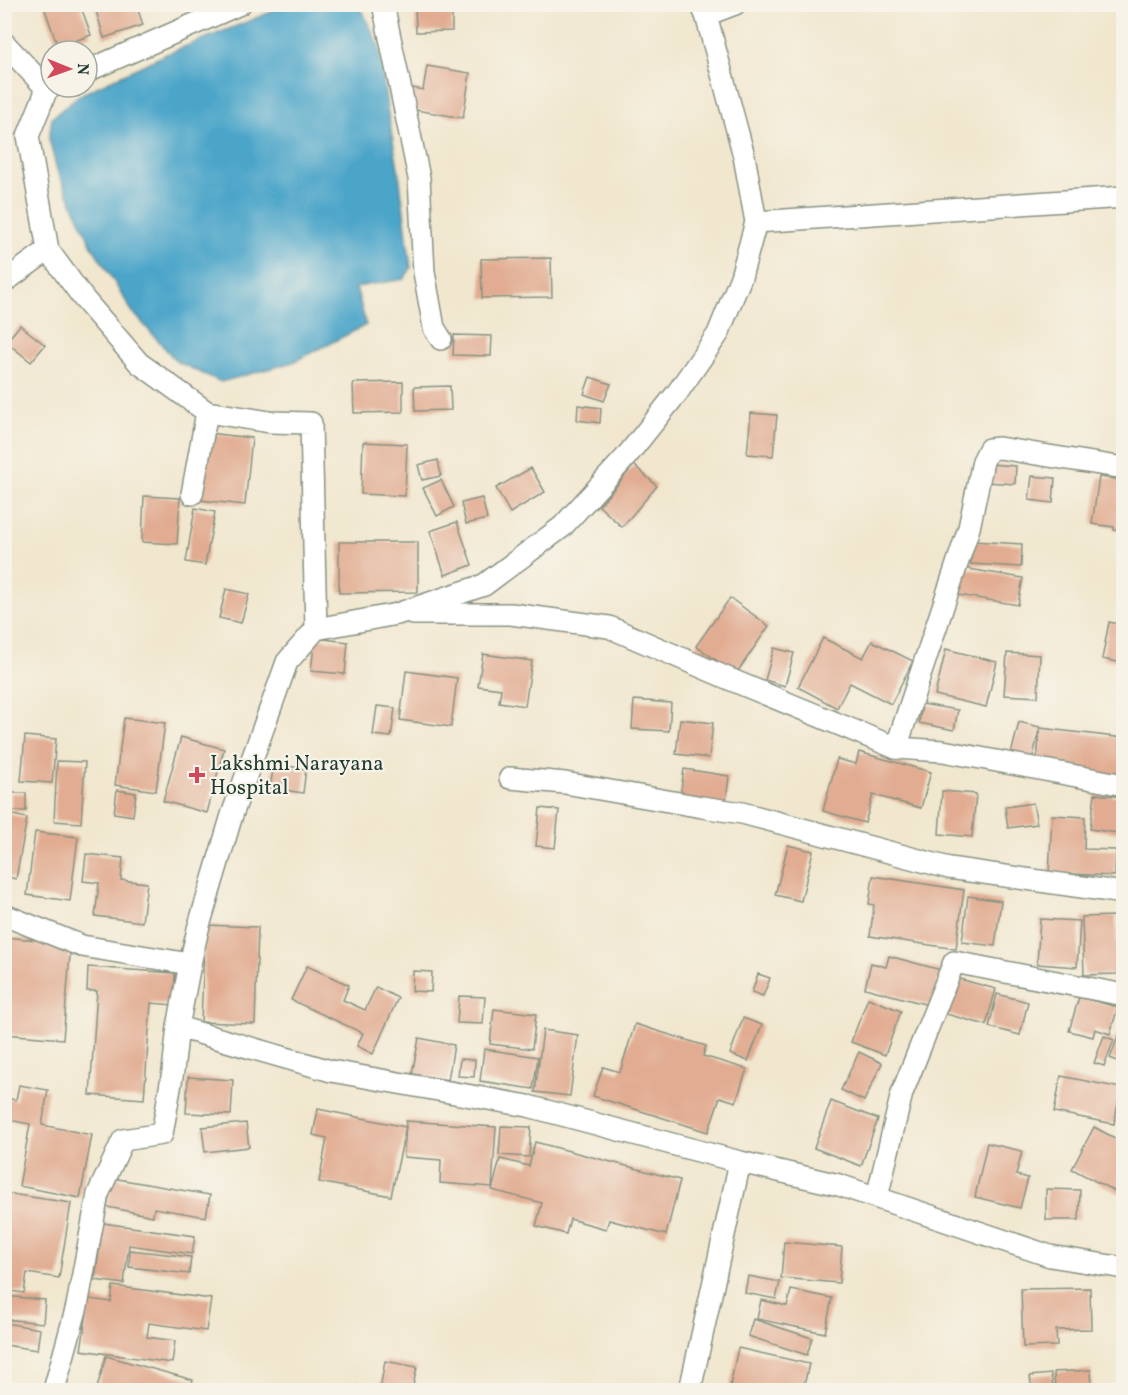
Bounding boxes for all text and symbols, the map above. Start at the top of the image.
north arrow [39,39,99,99]
text: N [71,63,93,76]
place label: Lakshmi Narayana Hospital [210,750,384,803]
marker: Lakshmi Narayana Hospital [188,766,206,784]

